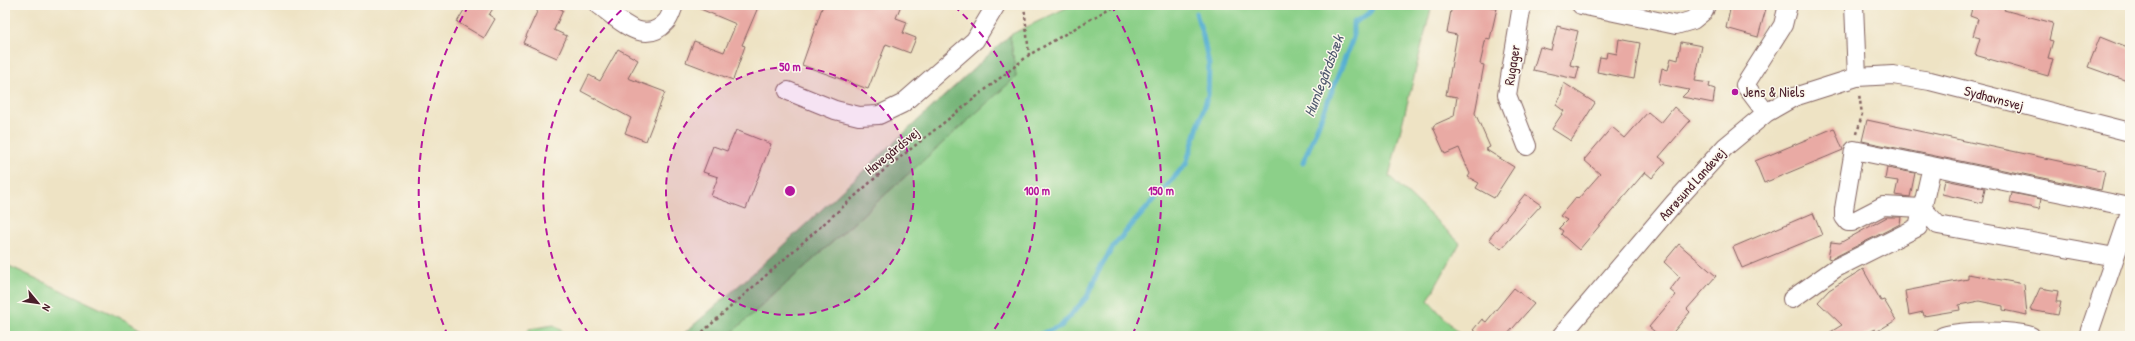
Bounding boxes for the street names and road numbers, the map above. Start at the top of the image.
street label: Rugager [1499,43,1525,87]
street label: Sydhavnsvej [1962,80,2026,116]
street label: Havegårdsvej [860,123,924,179]
street label: Aarøsund Landevej [1654,143,1730,225]

